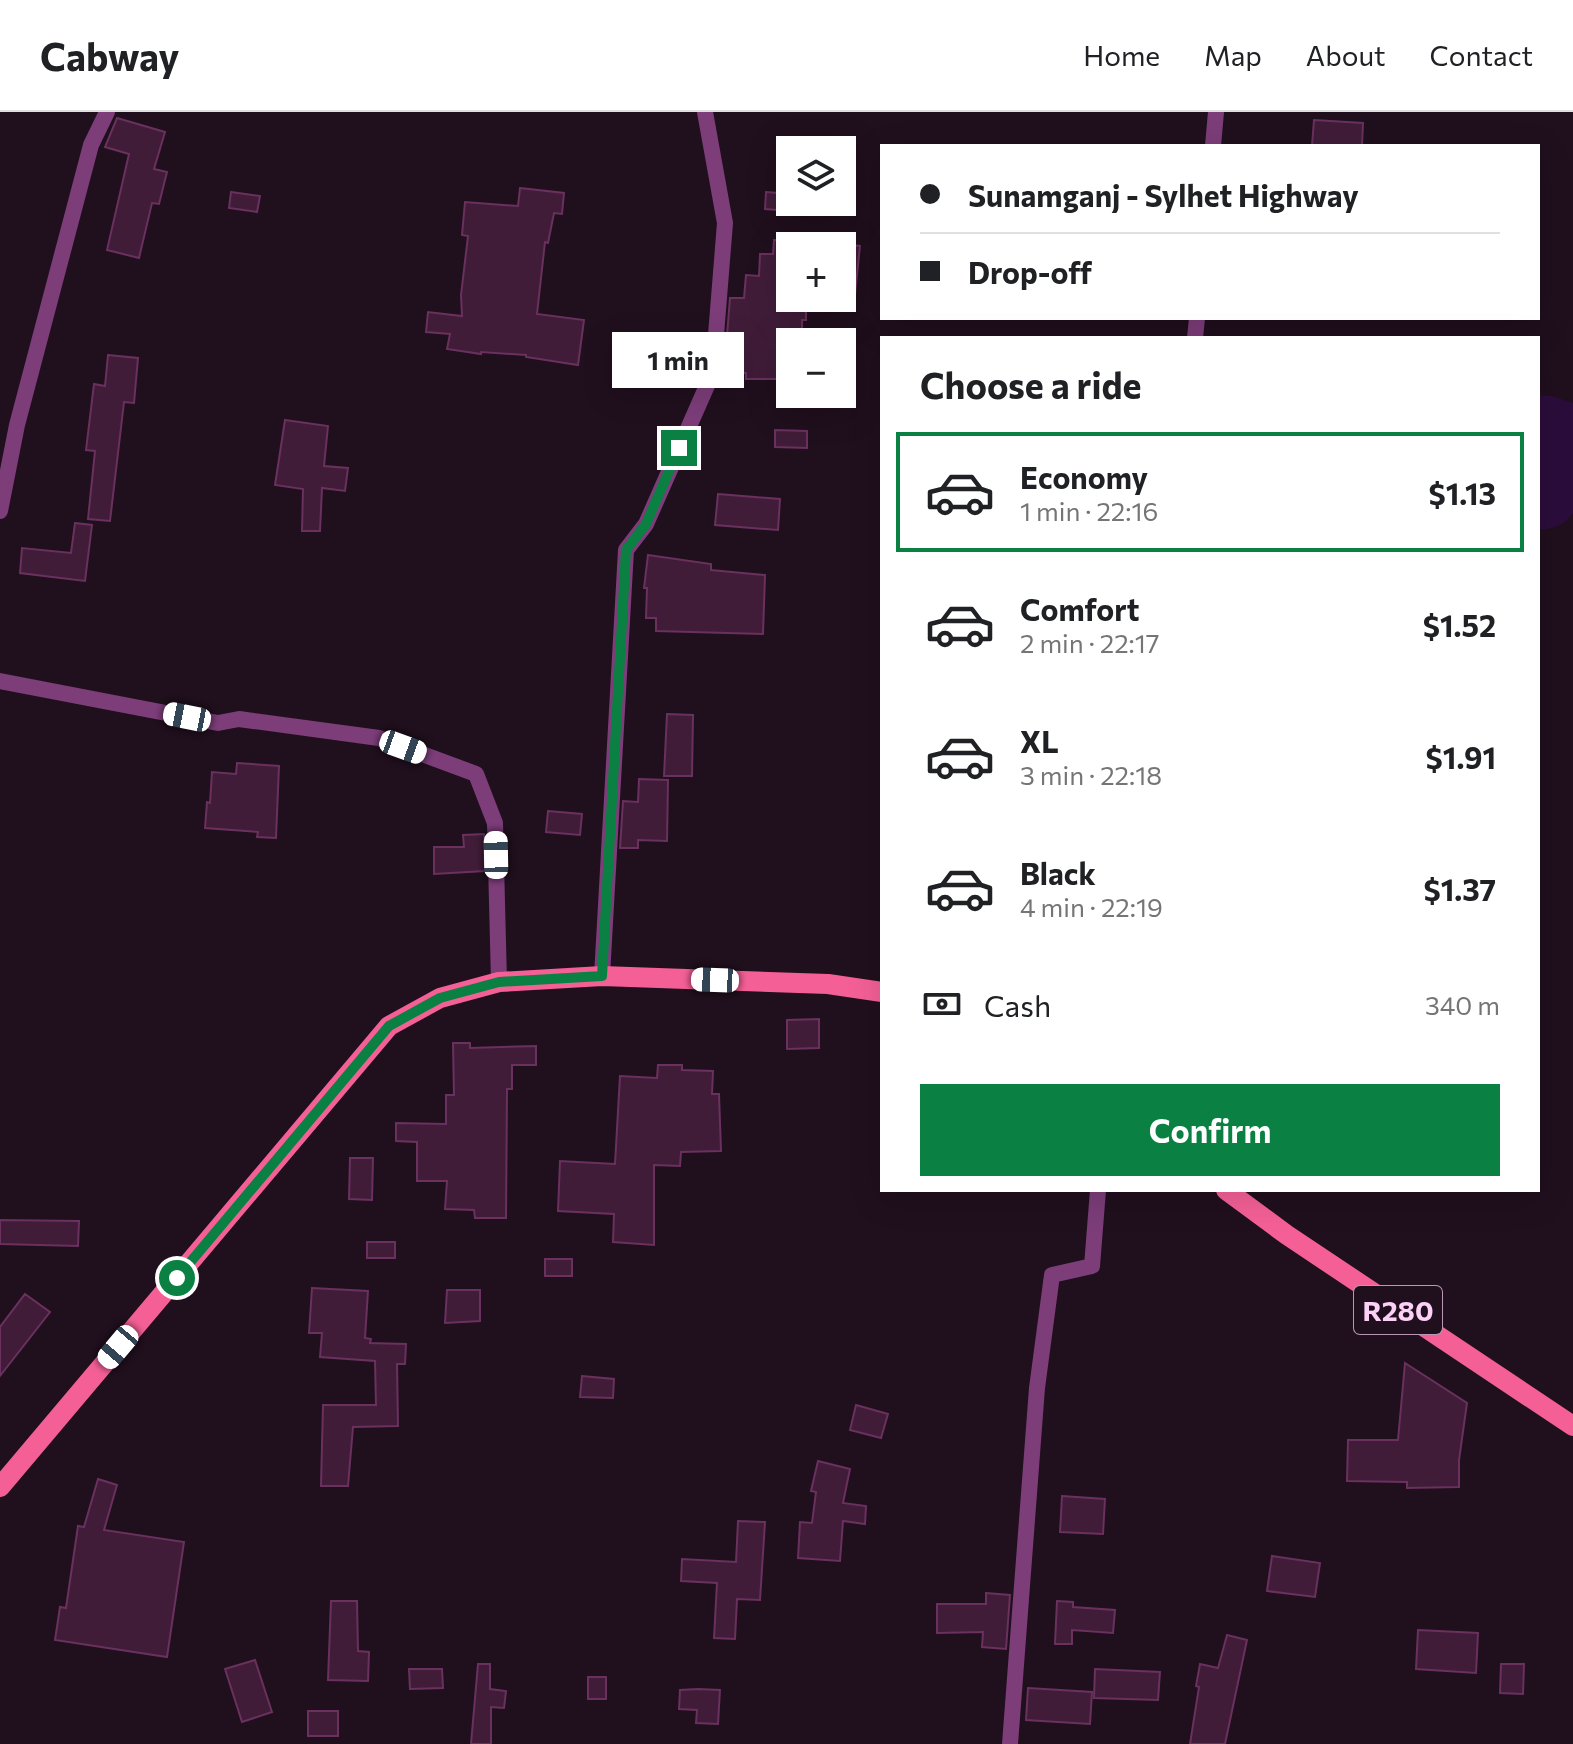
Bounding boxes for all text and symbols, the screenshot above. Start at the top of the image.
text: Cabway [40,32,179,79]
text: Home [1083,38,1160,72]
text: Map [1204,38,1262,72]
text: About [1306,38,1386,72]
text: Contact [1430,38,1533,72]
map controls [776,136,856,408]
button: layers [776,136,856,216]
text: Sunamganj - Sylhet Highway [968,176,1359,213]
button: + [776,232,856,312]
text: Drop-off [968,253,1092,290]
button: − [776,328,856,408]
callout: 1 min [613,332,745,388]
text: 1 min [647,344,709,375]
text: Choose a ride [920,362,1141,406]
route end [661,430,697,466]
icon: car [924,456,996,528]
text: Economy [1020,458,1148,495]
text: $1.13 [1428,474,1496,511]
text: 1 min · 22:16 [1020,495,1158,526]
icon: car [924,588,996,660]
text: Comfort [1020,590,1139,627]
text: $1.52 [1423,606,1496,643]
text: 2 min · 22:17 [1020,627,1160,658]
car [161,701,213,733]
icon: car [924,720,996,792]
text: XL [1020,722,1059,759]
car [376,728,430,766]
text: $1.91 [1426,738,1496,775]
text: 3 min · 22:18 [1020,759,1162,790]
car [484,831,508,879]
icon: car [924,852,996,924]
text: Black [1020,854,1096,891]
text: $1.37 [1424,870,1496,907]
text: 4 min · 22:19 [1020,891,1163,922]
car [691,967,739,993]
icon: cash [920,982,964,1026]
text: Cash [984,986,1051,1023]
text: 340 m [1425,989,1500,1020]
button: Confirm [920,1084,1500,1176]
route start [159,1260,195,1296]
road number: R280 [1354,1286,1442,1334]
car [93,1321,143,1373]

